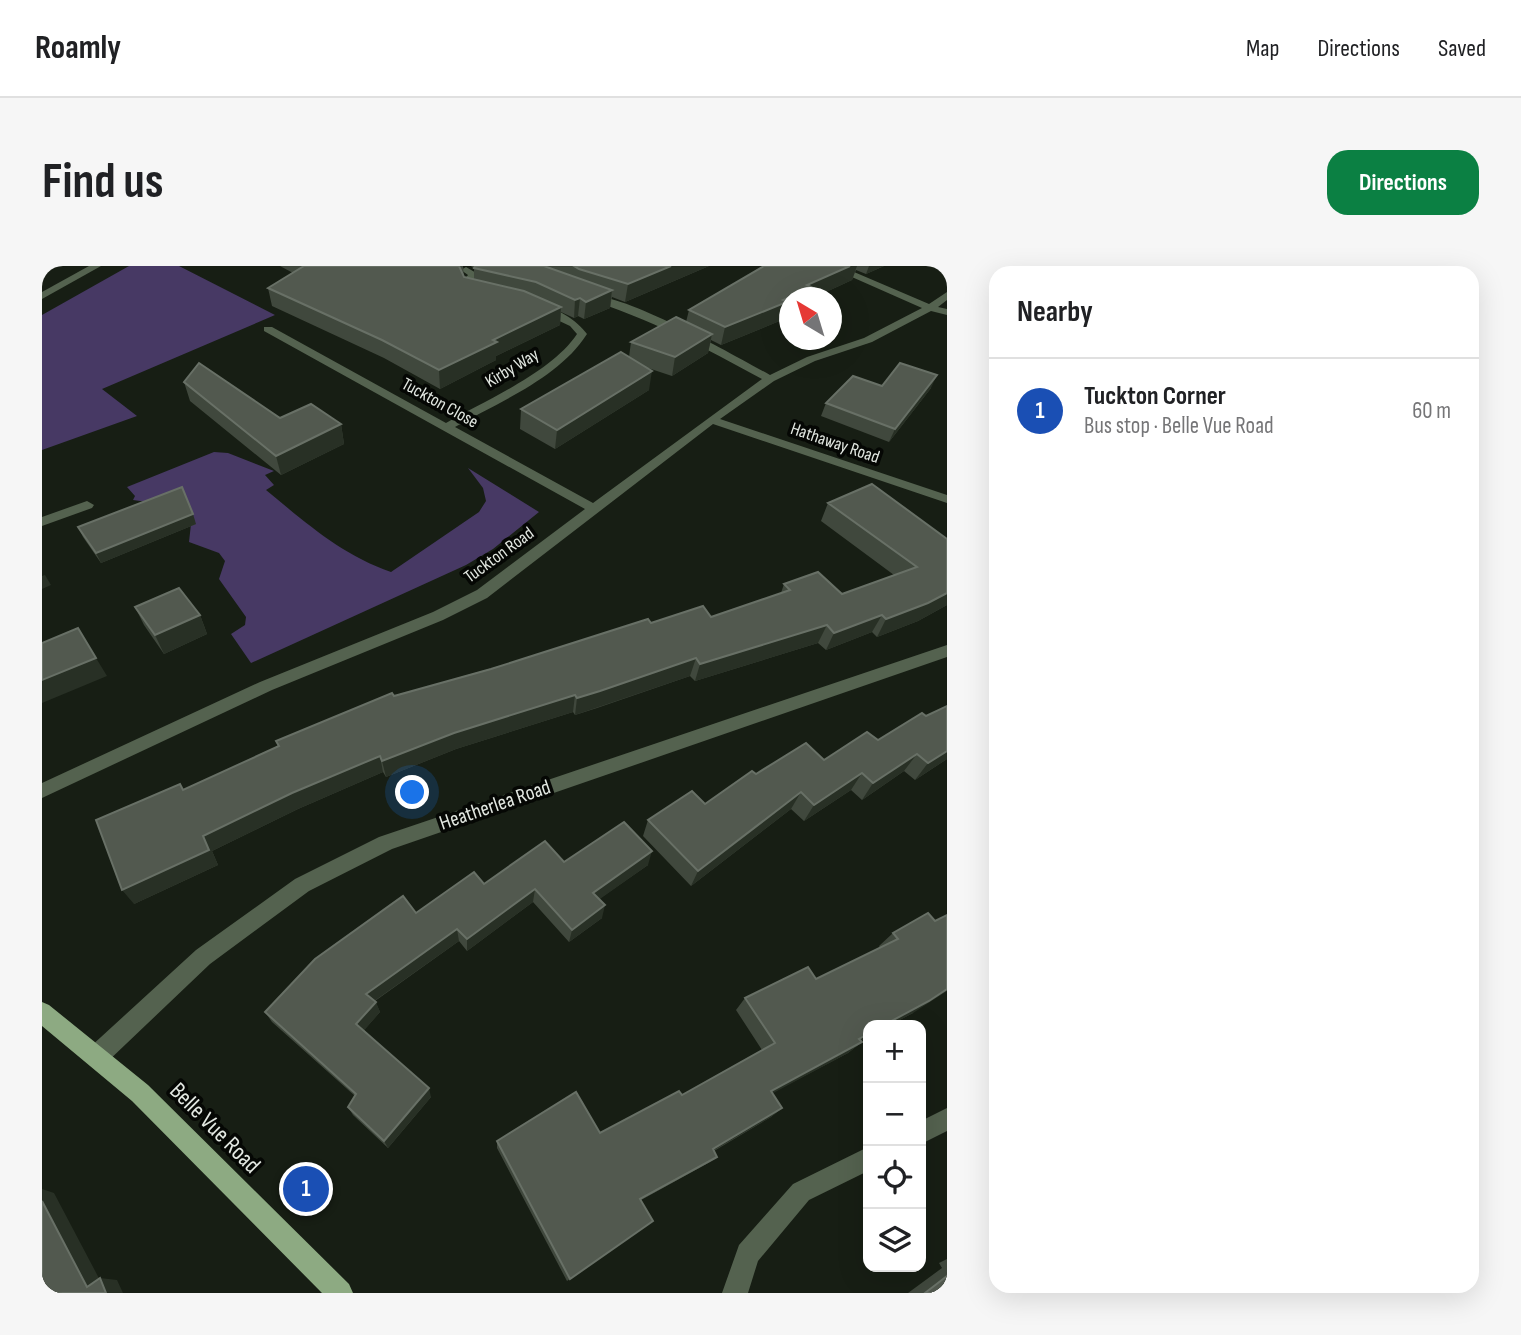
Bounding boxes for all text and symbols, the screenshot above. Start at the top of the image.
text: Roamly [35,28,121,68]
text: Map [1246,34,1279,63]
text: Directions [1317,34,1400,63]
text: Saved [1438,34,1486,63]
button: Directions [1327,150,1479,215]
text: Find us [42,153,164,212]
north arrow [779,287,842,350]
text: Nearby [1017,294,1093,330]
street label: Kirby Way [481,344,543,392]
street label: Tuckton Close [398,373,482,433]
text: Tuckton Corner [1084,381,1226,412]
text: 1 [1035,397,1045,425]
text: 60 m [1412,397,1451,425]
text: Bus stop · Belle Vue Road [1084,412,1274,440]
street label: Hathaway Road [788,418,882,468]
street label: Tuckton Road [460,523,538,587]
street label: Heatherlea Road [436,774,554,836]
your location [395,775,429,809]
map controls [863,1020,926,1272]
button: + [863,1020,926,1083]
street label: Belle Vue Road [164,1077,266,1179]
button: − [863,1083,926,1146]
button: locate [863,1146,926,1209]
pin: 1 [283,1163,329,1215]
button: layers [863,1209,926,1272]

